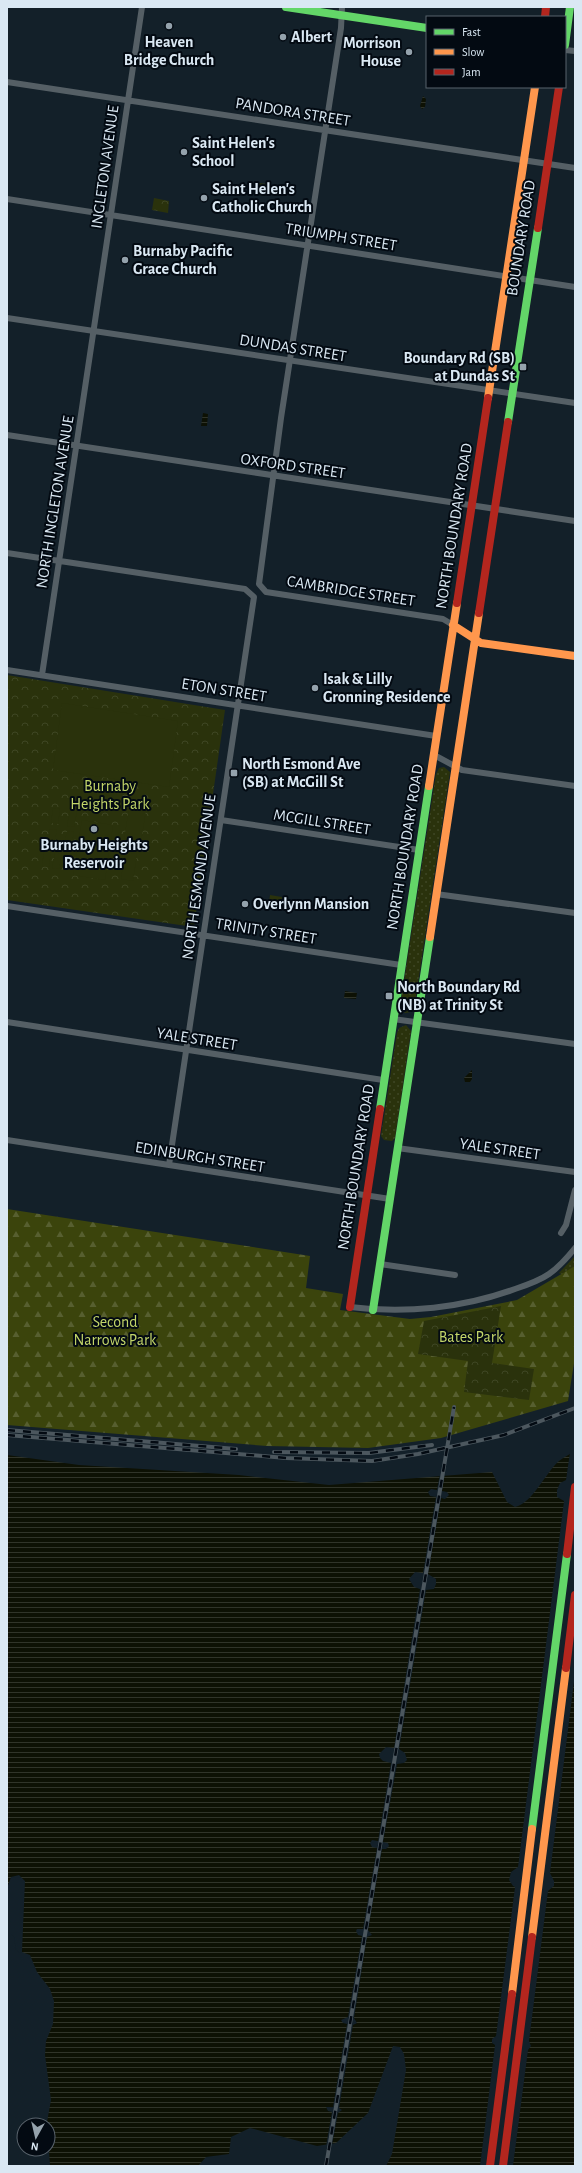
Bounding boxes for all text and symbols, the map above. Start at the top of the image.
legend [426,16,566,88]
marker: Heaven Bridge Church [164,21,174,31]
text: Fast [462,26,481,38]
place label: Albert [291,29,333,45]
marker: Albert [278,32,288,42]
place label: Heaven Bridge Church [124,34,214,68]
place label: Morrison House [343,35,401,69]
text: Slow [462,46,484,58]
marker: Morrison House [404,47,414,57]
text: Jam [462,66,481,78]
street label: PANDORA STREET [234,95,352,129]
street label: INGLETON AVENUE [88,104,122,230]
place label: Saint Helen's School [192,135,275,169]
marker: Saint Helen's School [179,147,189,157]
street label: BOUNDARY ROAD [504,179,538,297]
place label: Saint Helen's Catholic Church [212,181,312,215]
marker: Saint Helen's Catholic Church [199,193,209,203]
street label: TRIUMPH STREET [284,220,398,254]
place label: Burnaby Pacific Grace Church [133,243,232,277]
marker: Burnaby Pacific Grace Church [120,255,130,265]
street label: DUNDAS STREET [238,332,348,364]
place label: Boundary Rd (SB) at Dundas St [403,350,516,384]
marker: Boundary Rd (SB) at Dundas St [518,362,528,372]
street label: NORTH INGLETON AVENUE [33,414,77,590]
street label: NORTH BOUNDARY ROAD [433,442,475,610]
street label: OXFORD STREET [240,451,347,481]
street label: CAMBRIDGE STREET [286,573,416,609]
place label: Isak & Lilly Gronning Residence [323,671,451,705]
street label: ETON STREET [180,675,268,705]
marker: Isak & Lilly Gronning Residence [310,683,320,693]
place label: North Esmond Ave (SB) at McGill St [242,756,361,790]
street label: NORTH BOUNDARY ROAD [384,763,426,931]
marker: North Esmond Ave (SB) at McGill St [229,768,239,778]
park label: Burnaby Heights Park [70,778,150,812]
street label: NORTH ESMOND AVENUE [179,793,219,961]
street label: MCGILL STREET [272,806,372,838]
marker: Burnaby Heights Reservoir [89,824,99,834]
place label: Burnaby Heights Reservoir [40,837,148,871]
place label: Overlynn Mansion [253,896,369,913]
marker: Overlynn Mansion [240,899,250,909]
street label: TRINITY STREET [214,915,318,947]
place label: North Boundary Rd (NB) at Trinity St [397,979,521,1014]
marker: North Boundary Rd (NB) at Trinity St [384,991,394,1001]
street label: YALE STREET [156,1025,239,1053]
street label: NORTH BOUNDARY ROAD [335,1083,377,1251]
street label: YALE STREET [459,1135,541,1163]
street label: EDINBURGH STREET [134,1139,266,1175]
park label: Second Narrows Park [74,1314,157,1348]
park label: Bates Park [439,1329,504,1345]
north arrow [16,2117,56,2157]
text: N [30,2140,39,2152]

